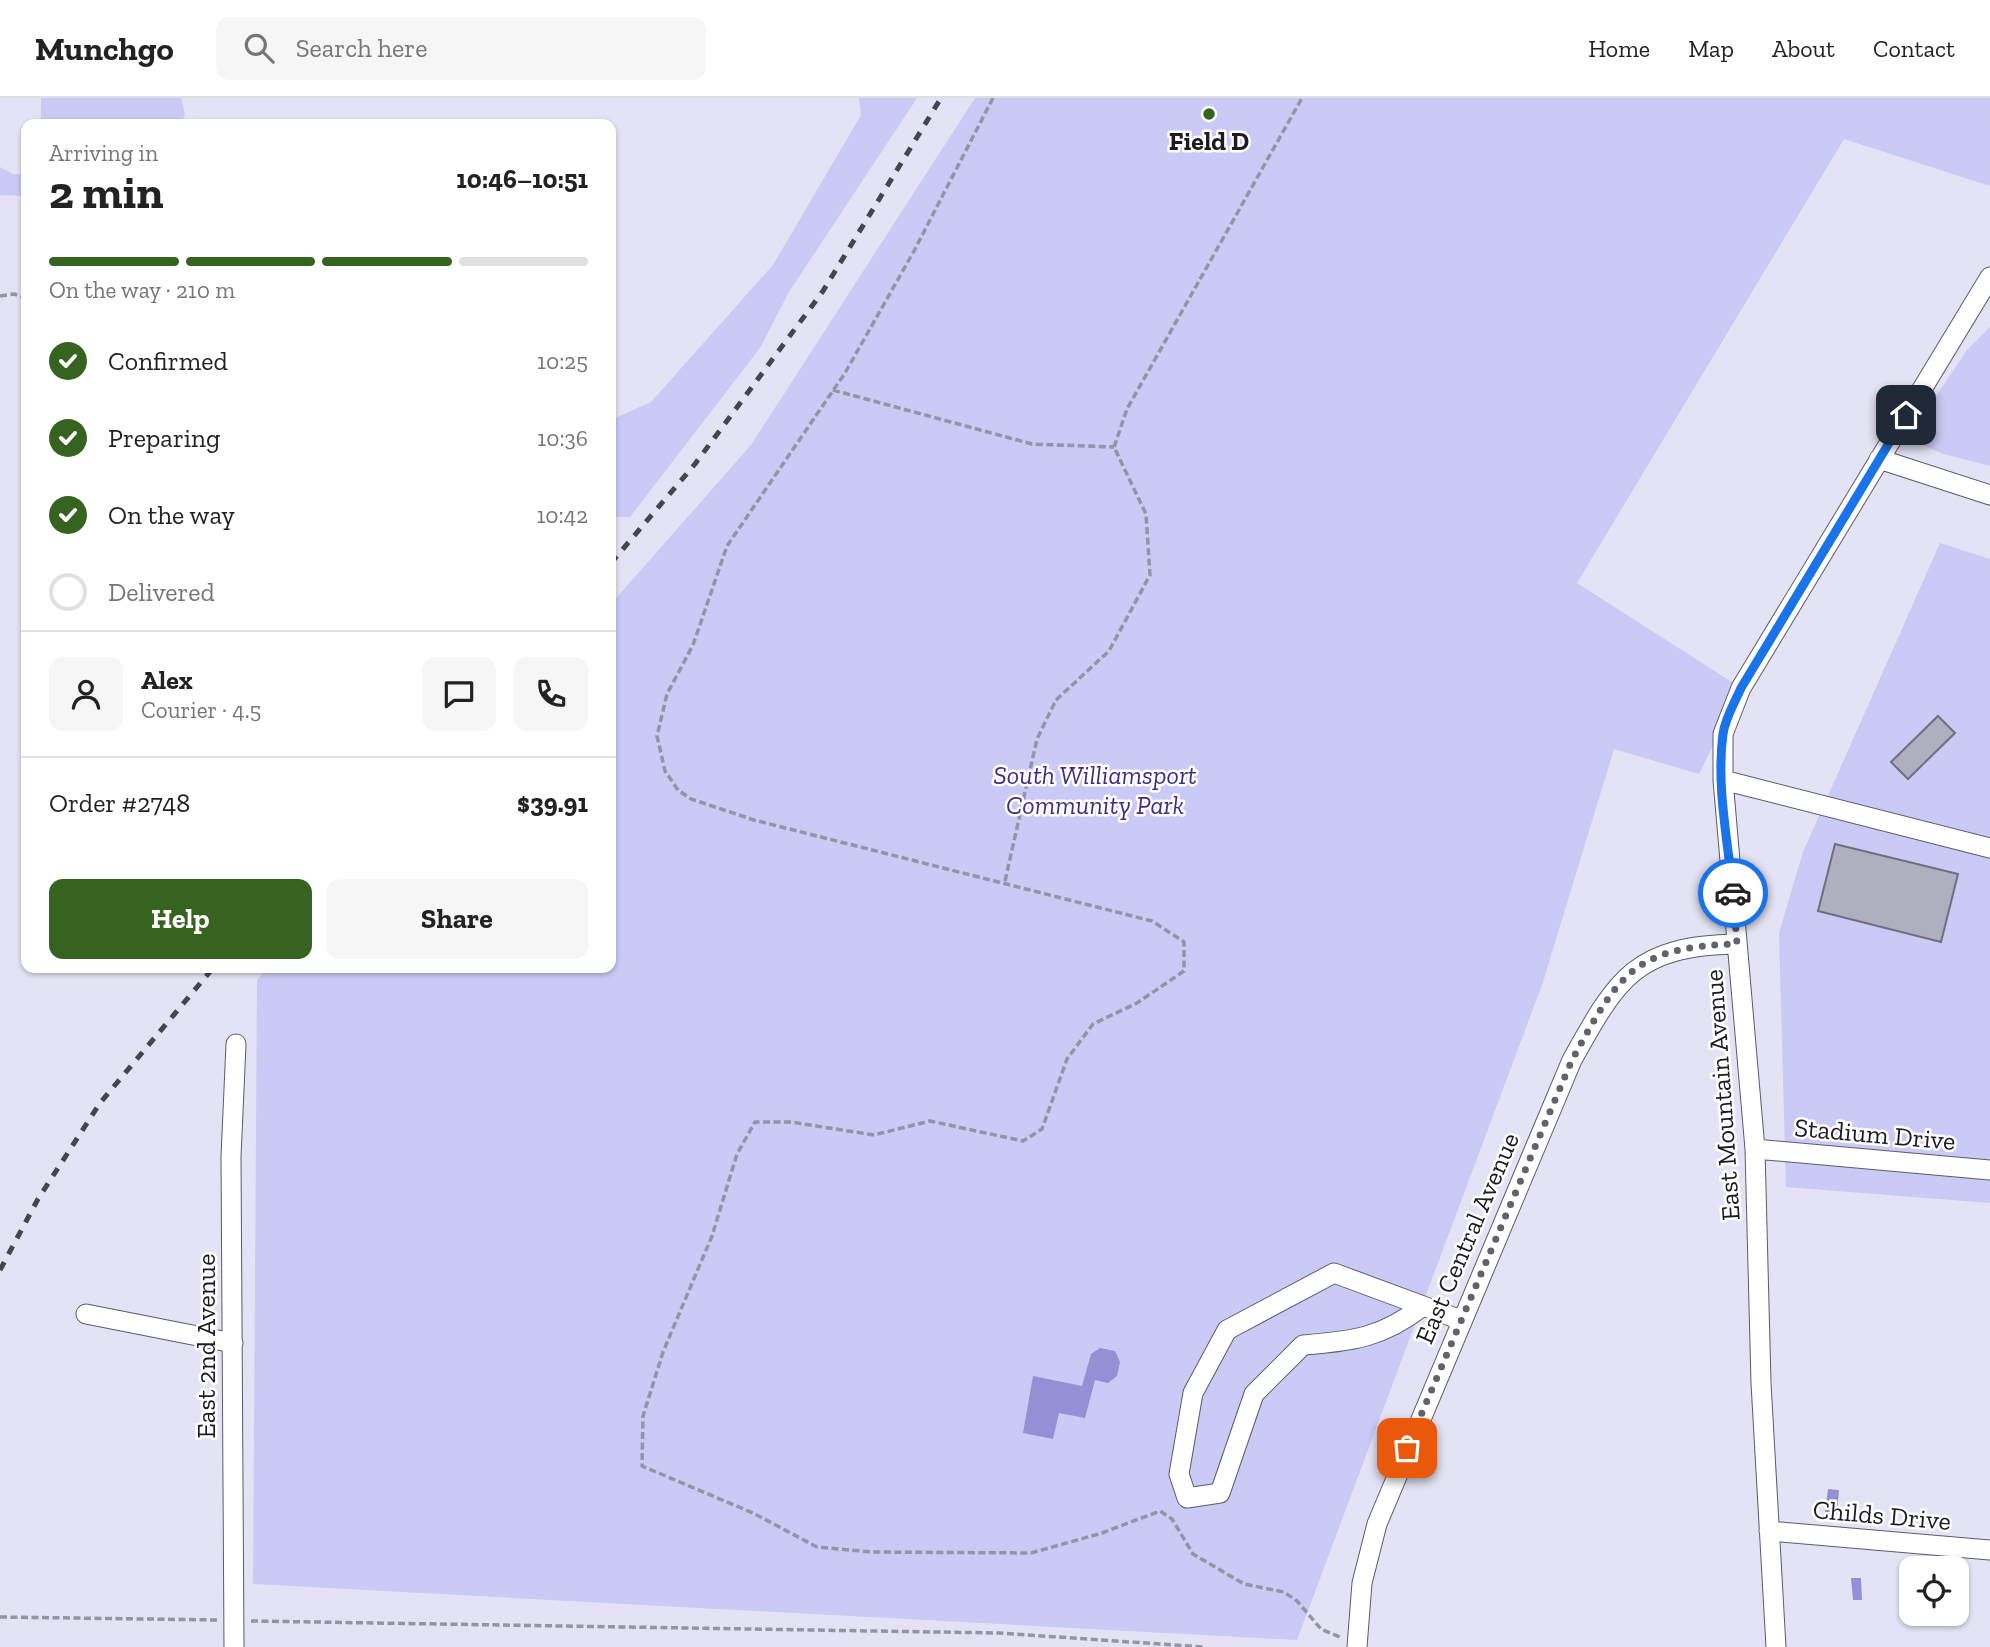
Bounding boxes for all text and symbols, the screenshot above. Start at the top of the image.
search box [216,17,706,80]
text: Munchgo [35,29,174,68]
icon: search [240,29,278,67]
text: Search here [296,32,427,64]
text: Home [1588,34,1650,63]
text: Map [1688,34,1734,63]
text: About [1772,34,1835,63]
text: Contact [1873,34,1955,63]
marker: Field D [1201,106,1217,122]
place label: Field D [1169,125,1249,157]
text: Arriving in [49,139,158,167]
text: 10:46–10:51 [456,163,588,195]
text: 2 min [49,165,164,220]
text: On the way · 210 m [49,276,235,304]
icon: check [49,342,87,380]
text: Confirmed [108,345,228,377]
text: 10:25 [537,347,588,375]
pin [1876,385,1936,445]
icon: home [1887,396,1925,434]
icon: check [49,419,87,457]
text: Preparing [108,422,220,454]
text: 10:36 [537,424,588,452]
icon: check [49,496,87,534]
text: On the way [108,499,235,531]
text: 10:42 [537,501,588,529]
text: Delivered [108,576,215,608]
button: person [49,657,123,731]
button: chat [422,657,496,731]
button: phone [514,657,588,731]
text: Alex [141,664,193,696]
text: Courier · 4.5 [141,696,261,724]
park label: South Williamsport Community Park [993,759,1197,821]
text: Order #2748 [49,787,190,819]
text: $39.91 [517,787,588,819]
courier [1698,858,1768,928]
icon: car [1714,874,1752,912]
button: Help [49,879,312,959]
button: Share [326,879,588,959]
street label: East Mountain Avenue [1697,968,1747,1222]
street label: Stadium Drive [1793,1111,1957,1157]
street label: East Central Avenue [1408,1128,1526,1348]
street label: East 2nd Avenue [190,1254,222,1438]
pin [1377,1418,1437,1478]
icon: bag [1388,1429,1426,1467]
street label: Childs Drive [1812,1493,1952,1537]
map controls [1899,1556,1969,1626]
button: locate [1899,1556,1969,1626]

